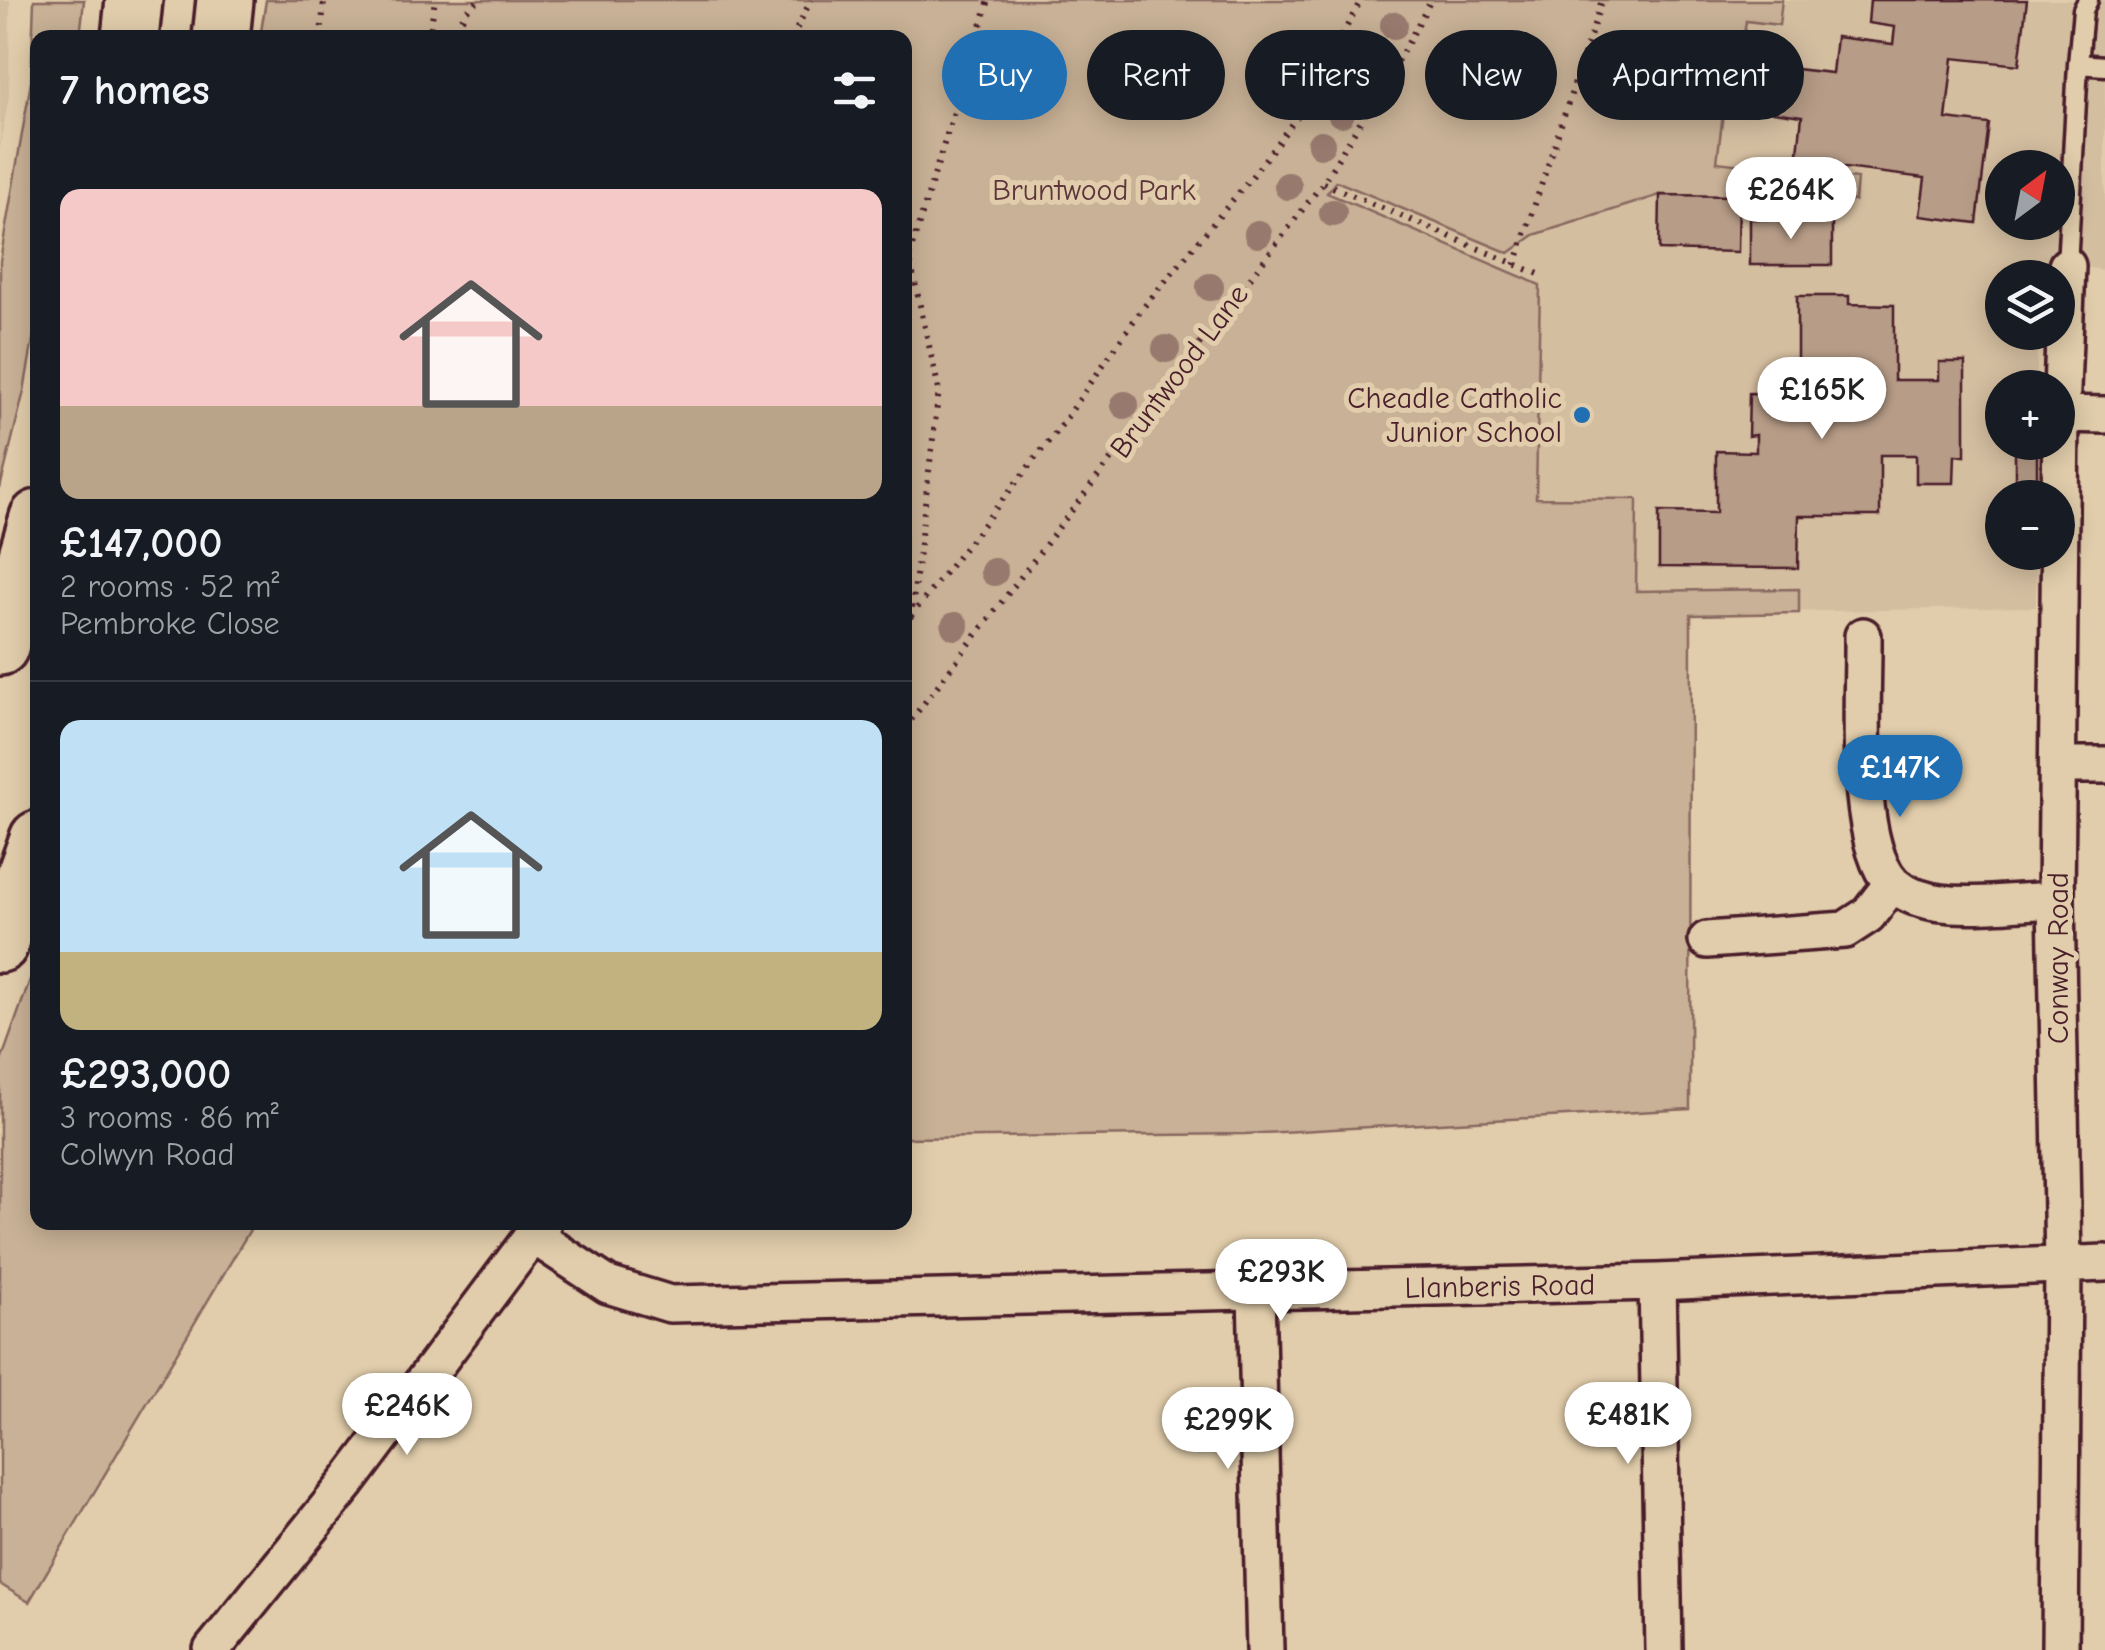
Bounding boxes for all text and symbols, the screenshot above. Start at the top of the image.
chip: Buy [942,30,1067,120]
chip: Rent [1087,30,1225,120]
chip: Filters [1245,30,1405,120]
chip: New [1425,30,1557,120]
chip: Apartment [1577,30,1804,120]
icon: filters [827,63,882,118]
text: 7 homes [60,66,210,115]
north arrow [1985,150,2075,240]
map controls [1985,150,2075,570]
pin: £264K [1721,157,1861,242]
text: £264K [1748,171,1834,208]
park label: Bruntwood Park [992,173,1196,208]
icon: home [381,254,561,434]
button: layers [1985,260,2075,350]
street label: Bruntwood Lane [1103,278,1256,465]
pin: £165K [1752,357,1892,442]
button: + [1985,370,2075,460]
text: £165K [1779,371,1865,408]
place label: Cheadle Catholic Junior School [1347,381,1562,450]
marker: Cheadle Catholic Junior School [1571,404,1593,426]
button: − [1985,480,2075,570]
text: £147,000 [60,519,222,568]
text: 2 rooms · 52 m² [60,568,279,605]
text: Pembroke Close [60,605,279,642]
pin: £147K [1830,735,1970,820]
text: £147K [1860,749,1940,786]
icon: home [381,785,561,965]
street label: Conway Road [2041,872,2076,1044]
text: £293,000 [60,1050,231,1099]
text: 3 rooms · 86 m² [60,1099,279,1136]
text: Colwyn Road [60,1136,235,1173]
pin: £293K [1211,1239,1351,1324]
text: £293K [1237,1253,1325,1290]
street label: Llanberis Road [1404,1267,1596,1306]
pin: £246K [337,1373,477,1458]
pin: £481K [1558,1382,1698,1467]
text: £246K [364,1387,450,1424]
pin: £299K [1158,1387,1298,1472]
text: £481K [1586,1396,1670,1433]
text: £299K [1184,1401,1272,1438]

